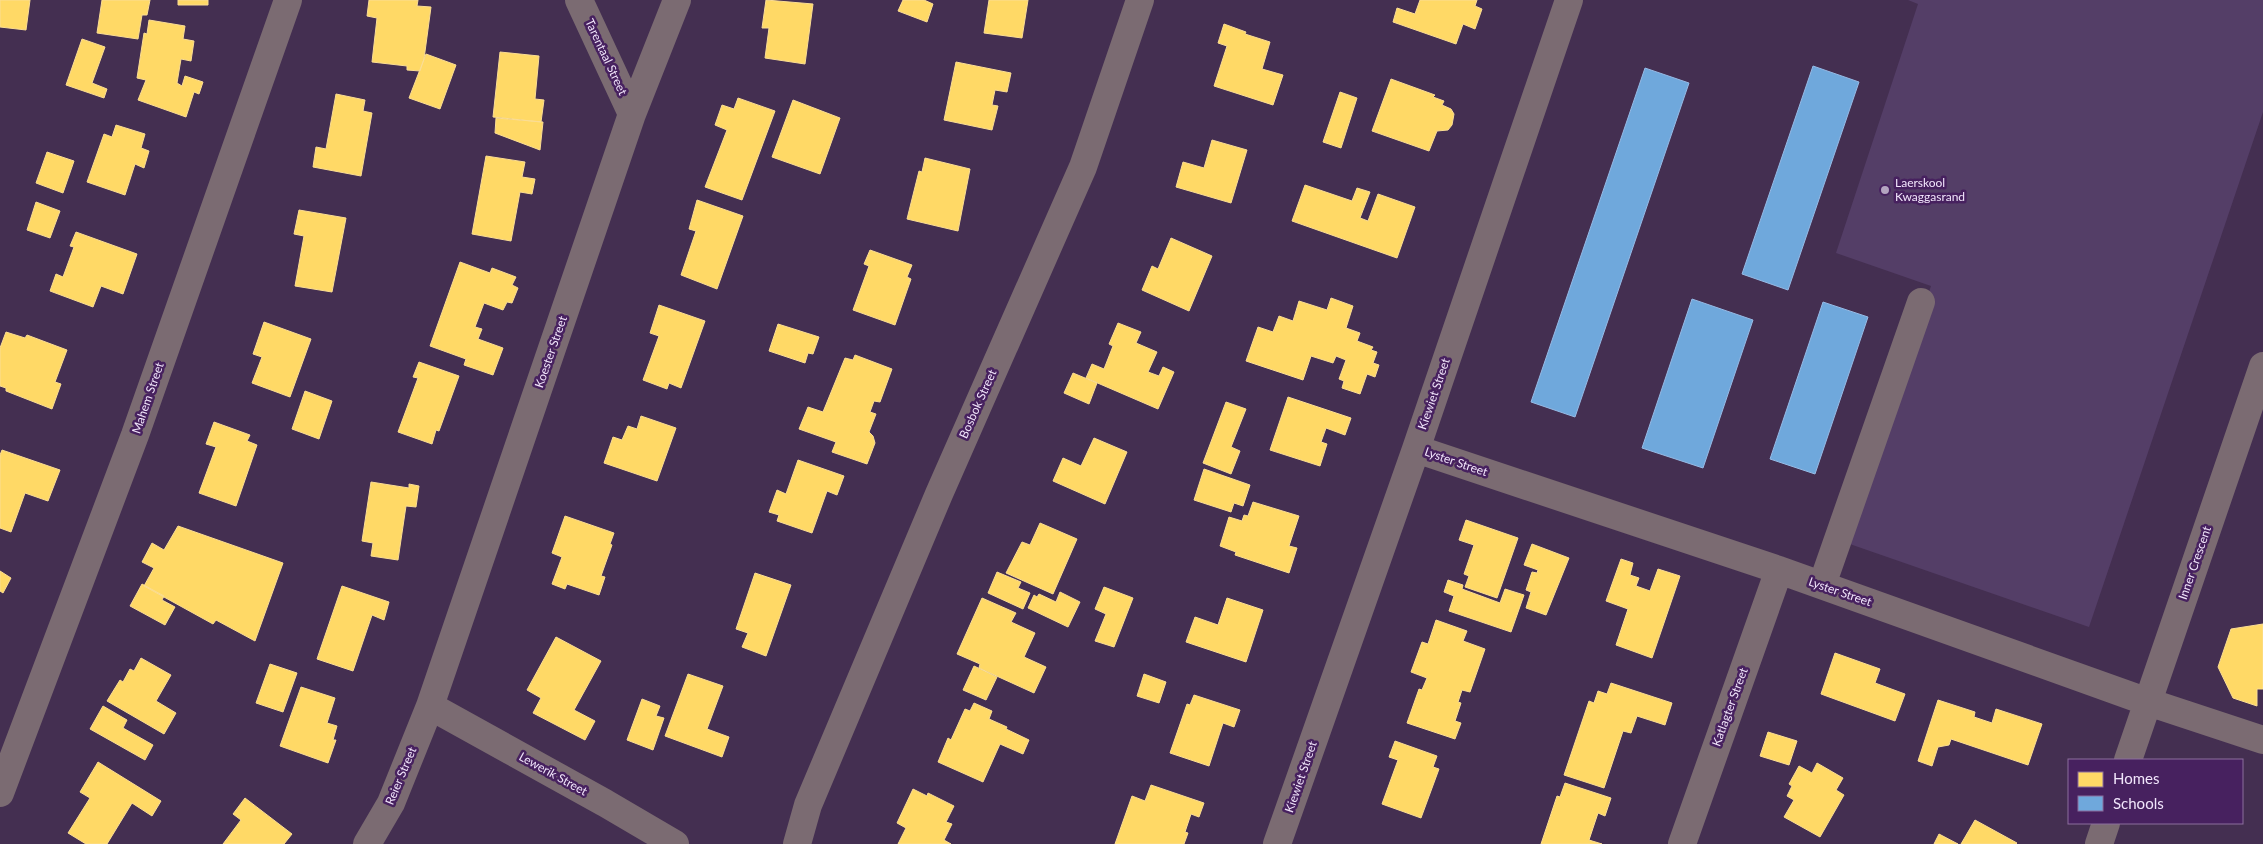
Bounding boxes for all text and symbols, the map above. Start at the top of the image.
street label: Tarentaal Street [582,16,631,98]
place label: Laerskool Kwaggasrand [1895,175,1965,204]
marker: Laerskool Kwaggasrand [1879,184,1891,196]
street label: Koester Street [531,313,570,390]
street label: Kiewiet Street [1414,355,1453,432]
street label: Mahem Street [128,360,167,435]
street label: Bosbok Street [956,366,1000,441]
street label: Lyster Street [1423,444,1490,480]
street label: Inner Crescent [2175,523,2214,602]
street label: Lyster Street [1807,574,1874,610]
street label: Katlagter Street [1708,665,1751,748]
street label: Kiewiet Street [1281,738,1320,815]
street label: Reier Street [382,744,420,807]
street label: Lewerik Street [517,749,591,799]
legend [2068,759,2243,824]
text: Homes [2113,769,2159,787]
text: Schools [2113,794,2164,812]

